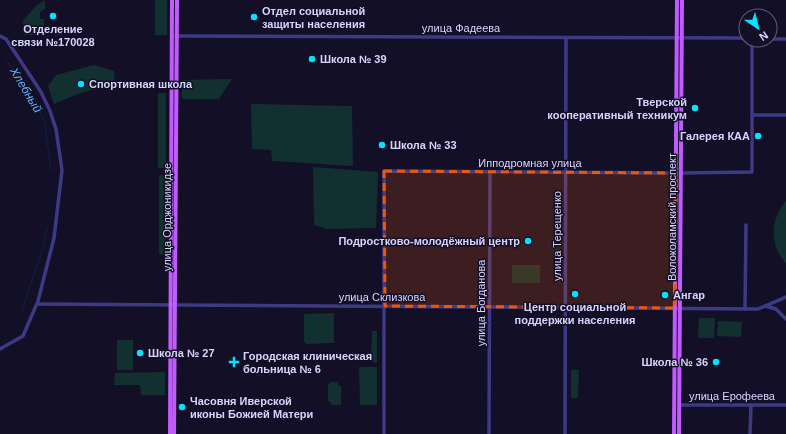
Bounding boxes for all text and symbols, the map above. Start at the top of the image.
place label: Отдел социальной защиты населения [262,5,365,30]
north arrow [738,8,778,48]
marker: Отделение связи №170028 [48,11,58,21]
marker: Отдел социальной защиты населения [249,12,259,22]
street label: улица Фадеева [422,22,501,34]
place label: Отделение связи №170028 [11,23,95,48]
text: N [757,29,770,43]
place label: Школа № 39 [320,53,387,65]
marker: Школа № 39 [307,54,317,64]
water label: Хлебный [7,64,45,115]
place label: Спортивная школа [89,78,193,90]
marker: Спортивная школа [76,79,86,89]
place label: Тверской кооперативный техникум [547,96,687,121]
marker: Тверской кооперативный техникум [690,103,700,113]
place label: Галерея КАА [680,130,750,142]
marker: Галерея КАА [753,131,763,141]
place label: Школа № 33 [390,139,457,151]
marker: Школа № 33 [377,140,387,150]
street label: Волоколамский проспект [666,153,678,281]
street label: Ипподромная улица [478,157,583,169]
street label: улица Орджоникидзе [161,163,173,271]
street label: улица Терещенко [551,191,563,281]
place label: Подростково-молодёжный центр [338,235,520,247]
marker: Подростково-молодёжный центр [523,236,533,246]
street label: улица Богданова [475,259,487,346]
marker: Центр социальной поддержки населения [570,289,580,299]
place label: Ангар [673,289,705,301]
marker: Ангар [660,290,670,300]
street label: улица Склизкова [339,291,426,303]
place label: Центр социальной поддержки населения [515,301,635,326]
place label: Школа № 27 [148,347,215,359]
marker: Школа № 27 [135,348,145,358]
place label: Городская клиническая больница № 6 [243,350,372,375]
marker: Городская клиническая больница № 6 [228,356,240,368]
place label: Школа № 36 [641,356,708,368]
marker: Школа № 36 [711,357,721,367]
street label: улица Ерофеева [689,390,776,402]
place label: Часовня Иверской иконы Божией Матери [190,395,313,420]
marker: Часовня Иверской иконы Божией Матери [177,402,187,412]

